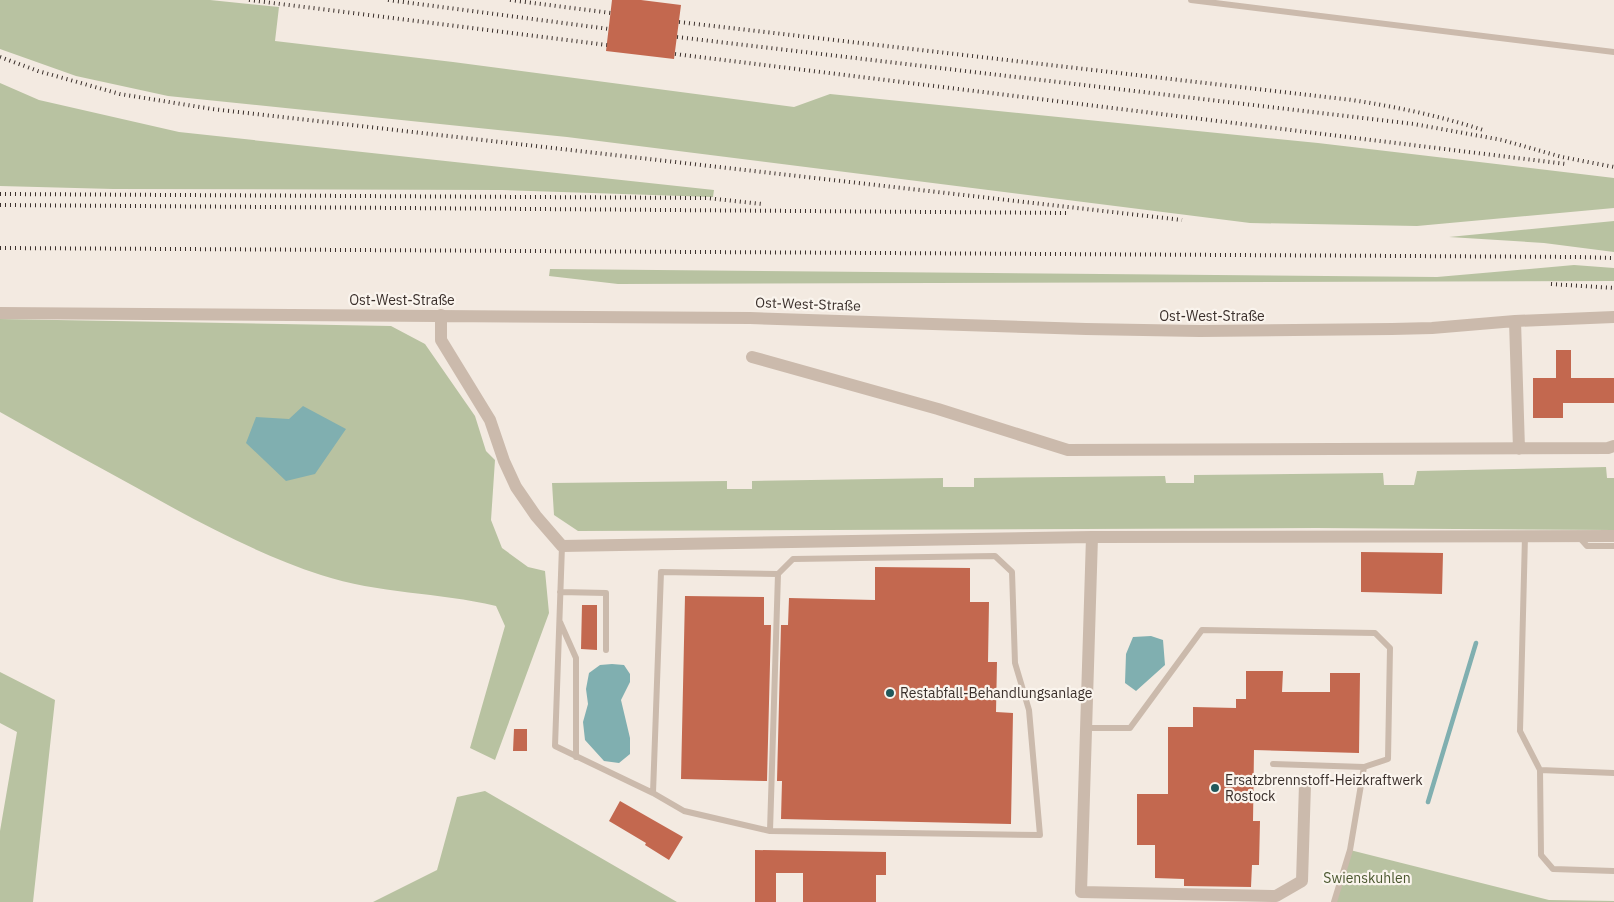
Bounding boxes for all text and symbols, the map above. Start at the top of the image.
street label: Ost-West-Straße [349,291,455,309]
street label: Ost-West-Straße [755,293,861,315]
street label: Ost-West-Straße [1159,307,1265,325]
place label: Restabfall-Behandlungsanlage [900,684,1093,702]
marker: Restabfall-Behandlungsanlage [884,687,896,699]
place label: Ersatzbrennstoff-Heizkraftwerk Rostock [1225,771,1423,805]
marker: Ersatzbrennstoff-Heizkraftwerk Rostock [1209,782,1221,794]
park label: Swienskuhlen [1323,869,1411,887]

